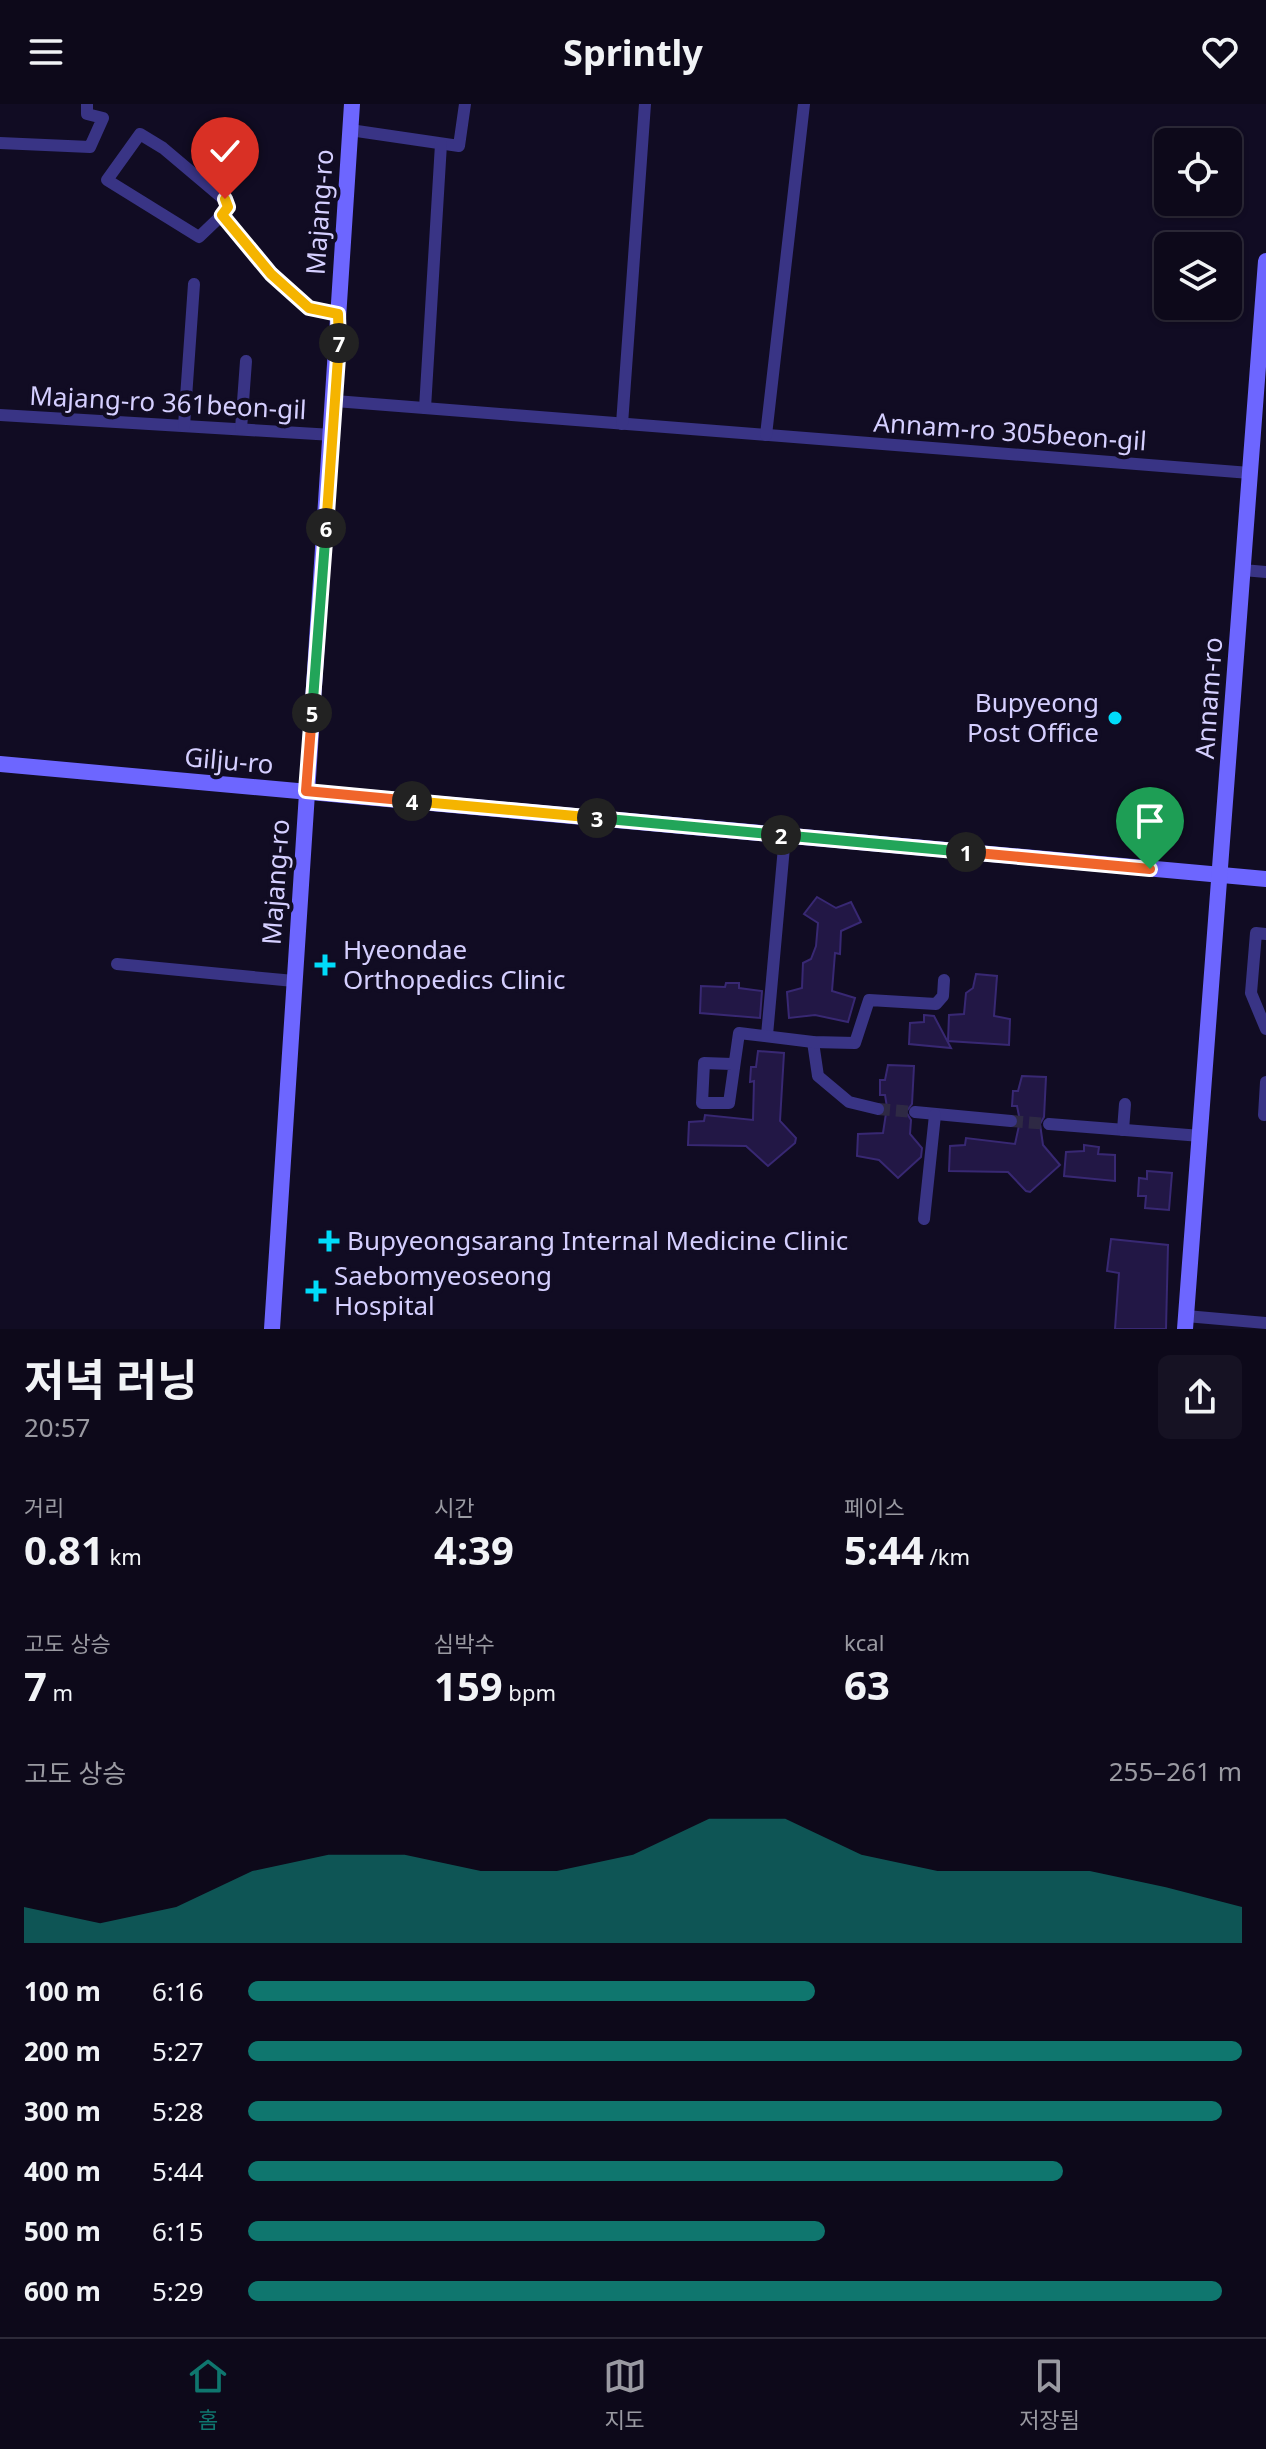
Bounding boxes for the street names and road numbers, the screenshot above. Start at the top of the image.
street label: Majang-ro [297,148,341,276]
street label: Majang-ro 361beon-gil [29,377,308,427]
street label: Annam-ro 305beon-gil [872,404,1148,459]
street label: Annam-ro [1186,636,1230,760]
street label: Gilju-ro [183,738,275,782]
street label: Majang-ro [253,818,297,946]

